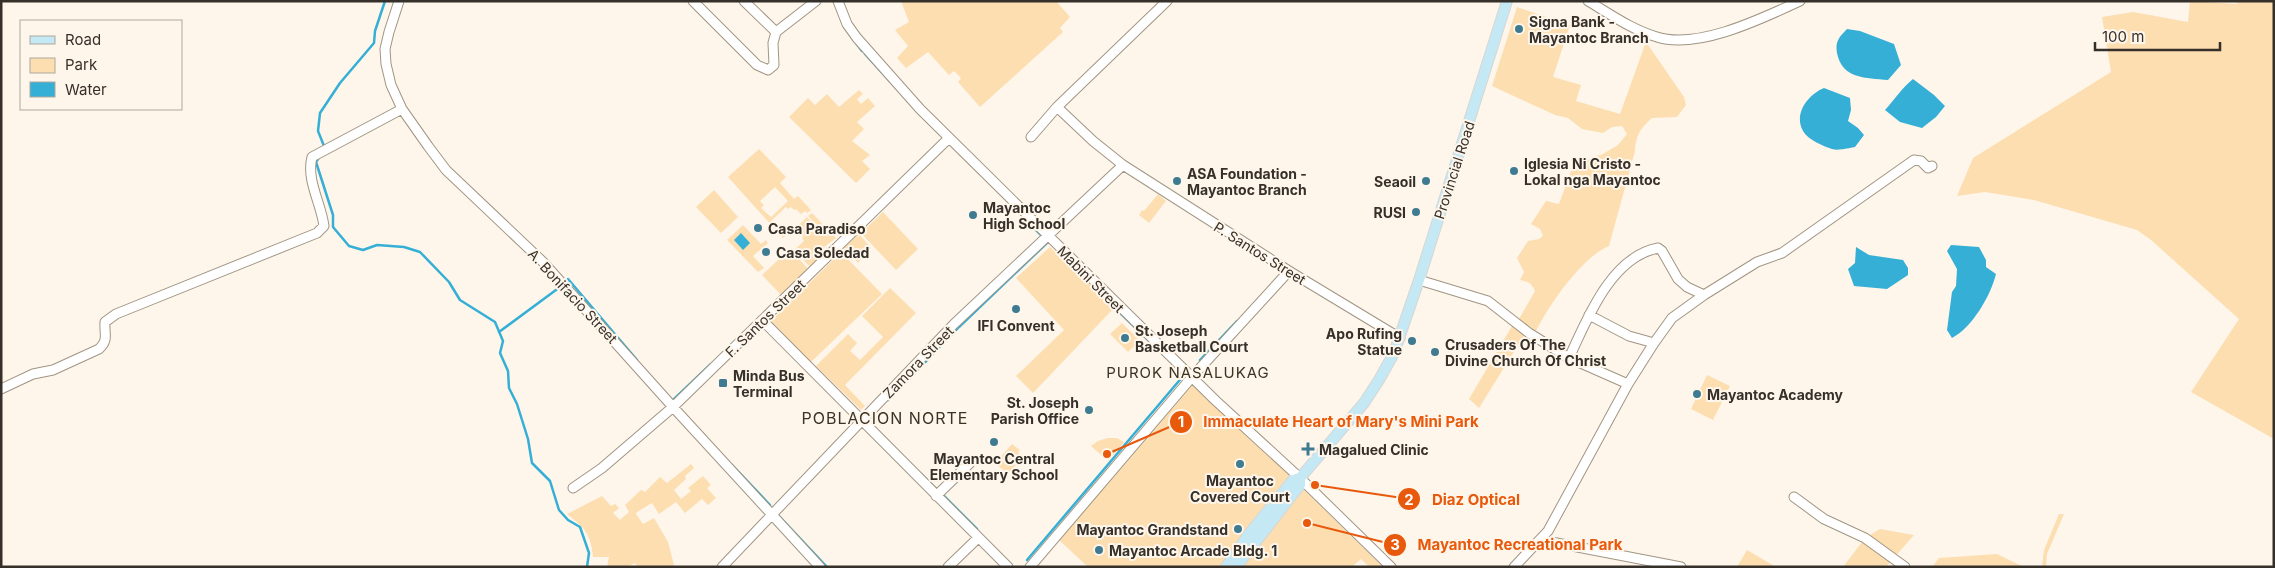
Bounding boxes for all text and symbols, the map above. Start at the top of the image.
place label: Signa Bank - Mayantoc Branch [1529,13,1649,46]
legend [20,20,182,110]
scale bar [2095,20,2220,52]
marker: Signa Bank - Mayantoc Branch [1513,23,1525,35]
text: 100 m [2102,27,2144,46]
text: Road [65,30,101,49]
text: Park [65,55,98,74]
text: Water [65,80,107,99]
street label: Provincial Road [1430,119,1478,221]
place label: Iglesia Ni Cristo - Lokal nga Mayantoc [1524,155,1661,188]
place label: ASA Foundation - Mayantoc Branch [1187,165,1307,198]
marker: Iglesia Ni Cristo - Lokal nga Mayantoc [1508,165,1520,177]
place label: Seaoil [1374,173,1416,190]
marker: ASA Foundation - Mayantoc Branch [1171,175,1183,187]
marker: Seaoil [1420,175,1432,187]
place label: Mayantoc High School [983,199,1065,232]
place label: RUSI [1373,204,1406,221]
marker: RUSI [1410,206,1422,218]
marker: Mayantoc High School [967,209,979,221]
street label: P. Santos Street [1211,218,1309,288]
place label: Casa Paradiso [768,220,866,237]
marker: Casa Paradiso [752,222,764,234]
street label: Mabini Street [1054,242,1128,316]
place label: Casa Soledad [776,244,869,261]
street label: A. Bonifacio Street [525,245,621,347]
marker: Casa Soledad [760,246,772,258]
street label: F. Santos Street [721,275,809,360]
marker: IFI Convent [1010,303,1022,315]
place label: IFI Convent [977,317,1055,334]
street label: Zamora Street [879,322,957,402]
place label: St. Joseph Basketball Court [1135,322,1248,355]
place label: Apo Rufing Statue [1326,325,1402,358]
marker: St. Joseph Basketball Court [1119,332,1131,344]
marker: Apo Rufing Statue [1406,335,1418,347]
place label: Crusaders Of The Divine Church Of Christ [1445,336,1606,369]
marker: Crusaders Of The Divine Church Of Christ [1429,346,1441,358]
district label: PUROK NASALUKAG [1106,363,1270,382]
place label: Minda Bus Terminal [733,367,805,400]
marker: Minda Bus Terminal [717,377,729,389]
place label: Mayantoc Academy [1707,386,1844,403]
marker: Mayantoc Academy [1691,388,1703,400]
place label: St. Joseph Parish Office [991,394,1079,427]
marker: St. Joseph Parish Office [1083,404,1095,416]
callout: Immaculate Heart of Mary's Mini Park [1168,407,1489,437]
district label: POBLACION NORTE [802,408,968,428]
text: 1 [1178,412,1184,431]
text: Immaculate Heart of Mary's Mini Park [1203,412,1479,431]
marker: Mayantoc Central Elementary School [988,436,1000,448]
place label: Magalued Clinic [1319,441,1429,458]
marker: Magalued Clinic [1301,442,1315,456]
place label: Mayantoc Central Elementary School [930,450,1058,483]
marker: Mayantoc Covered Court [1234,458,1246,470]
place label: Mayantoc Covered Court [1190,472,1290,505]
callout: Diaz Optical [1397,484,1530,514]
text: 2 [1404,490,1414,509]
text: Diaz Optical [1432,490,1520,509]
place label: Mayantoc Grandstand [1076,521,1228,538]
marker: Mayantoc Grandstand [1232,523,1244,535]
callout: Mayantoc Recreational Park [1383,530,1632,560]
text: 3 [1390,535,1400,554]
text: Mayantoc Recreational Park [1418,535,1623,554]
place label: Mayantoc Arcade Bldg. 1 [1109,542,1277,559]
marker: Mayantoc Arcade Bldg. 1 [1093,544,1105,556]

